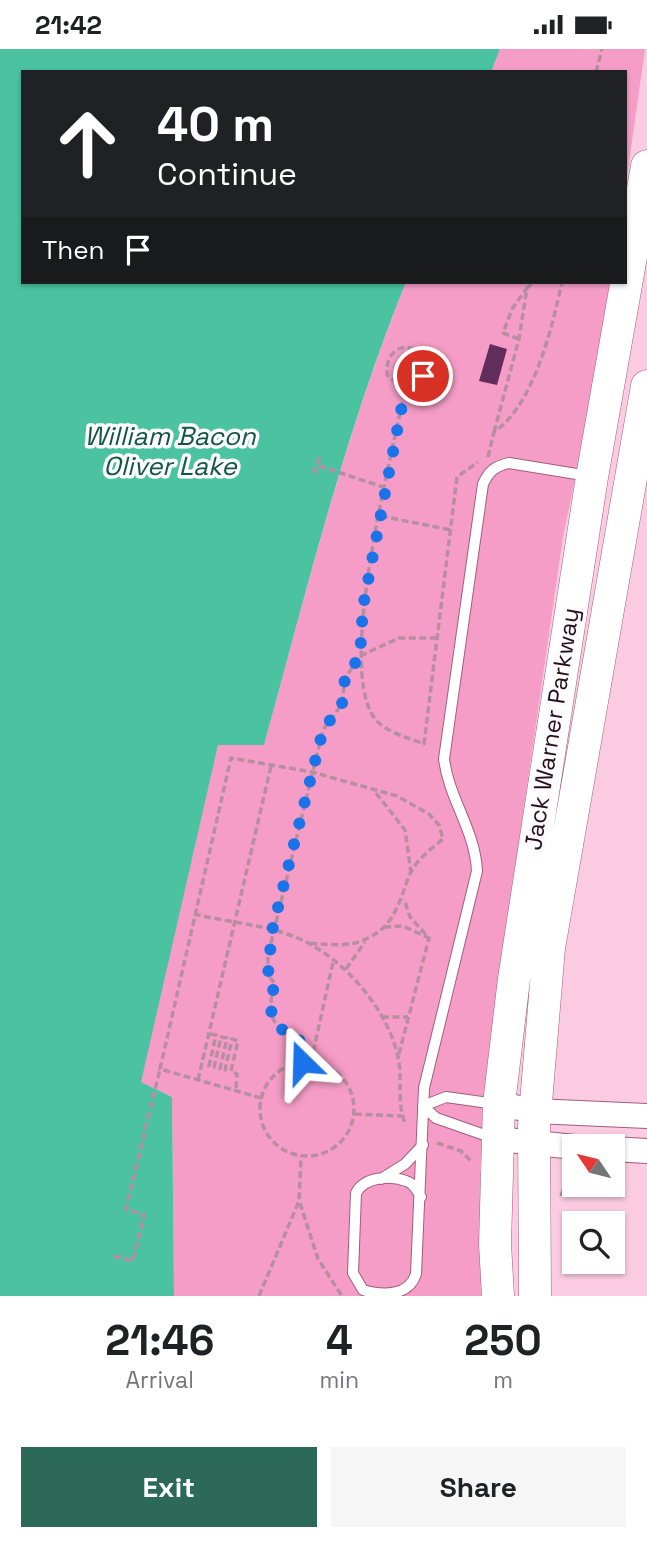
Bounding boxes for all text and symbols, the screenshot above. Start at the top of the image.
text: 21:42 [35,8,102,42]
text: 40 m [157,93,274,155]
icon: ahead [42,98,133,189]
text: Continue [157,154,297,194]
icon: arrive [119,231,157,269]
text: Then [42,233,105,267]
pin [393,346,453,406]
icon: arrive [404,357,442,395]
water label: William Bacon Oliver Lake [84,419,257,483]
street label: Jack Warner Parkway [517,605,586,852]
position arrow [265,1025,339,1099]
north arrow [562,1134,625,1197]
map controls [562,1134,625,1274]
button: search [562,1211,625,1274]
text: 21:46 [105,1314,214,1367]
text: 4 [326,1314,353,1367]
text: 250 [464,1314,542,1367]
text: Arrival [126,1365,194,1395]
text: min [320,1365,359,1395]
text: m [493,1365,513,1395]
button: Exit [21,1447,317,1527]
button: Share [331,1447,626,1527]

